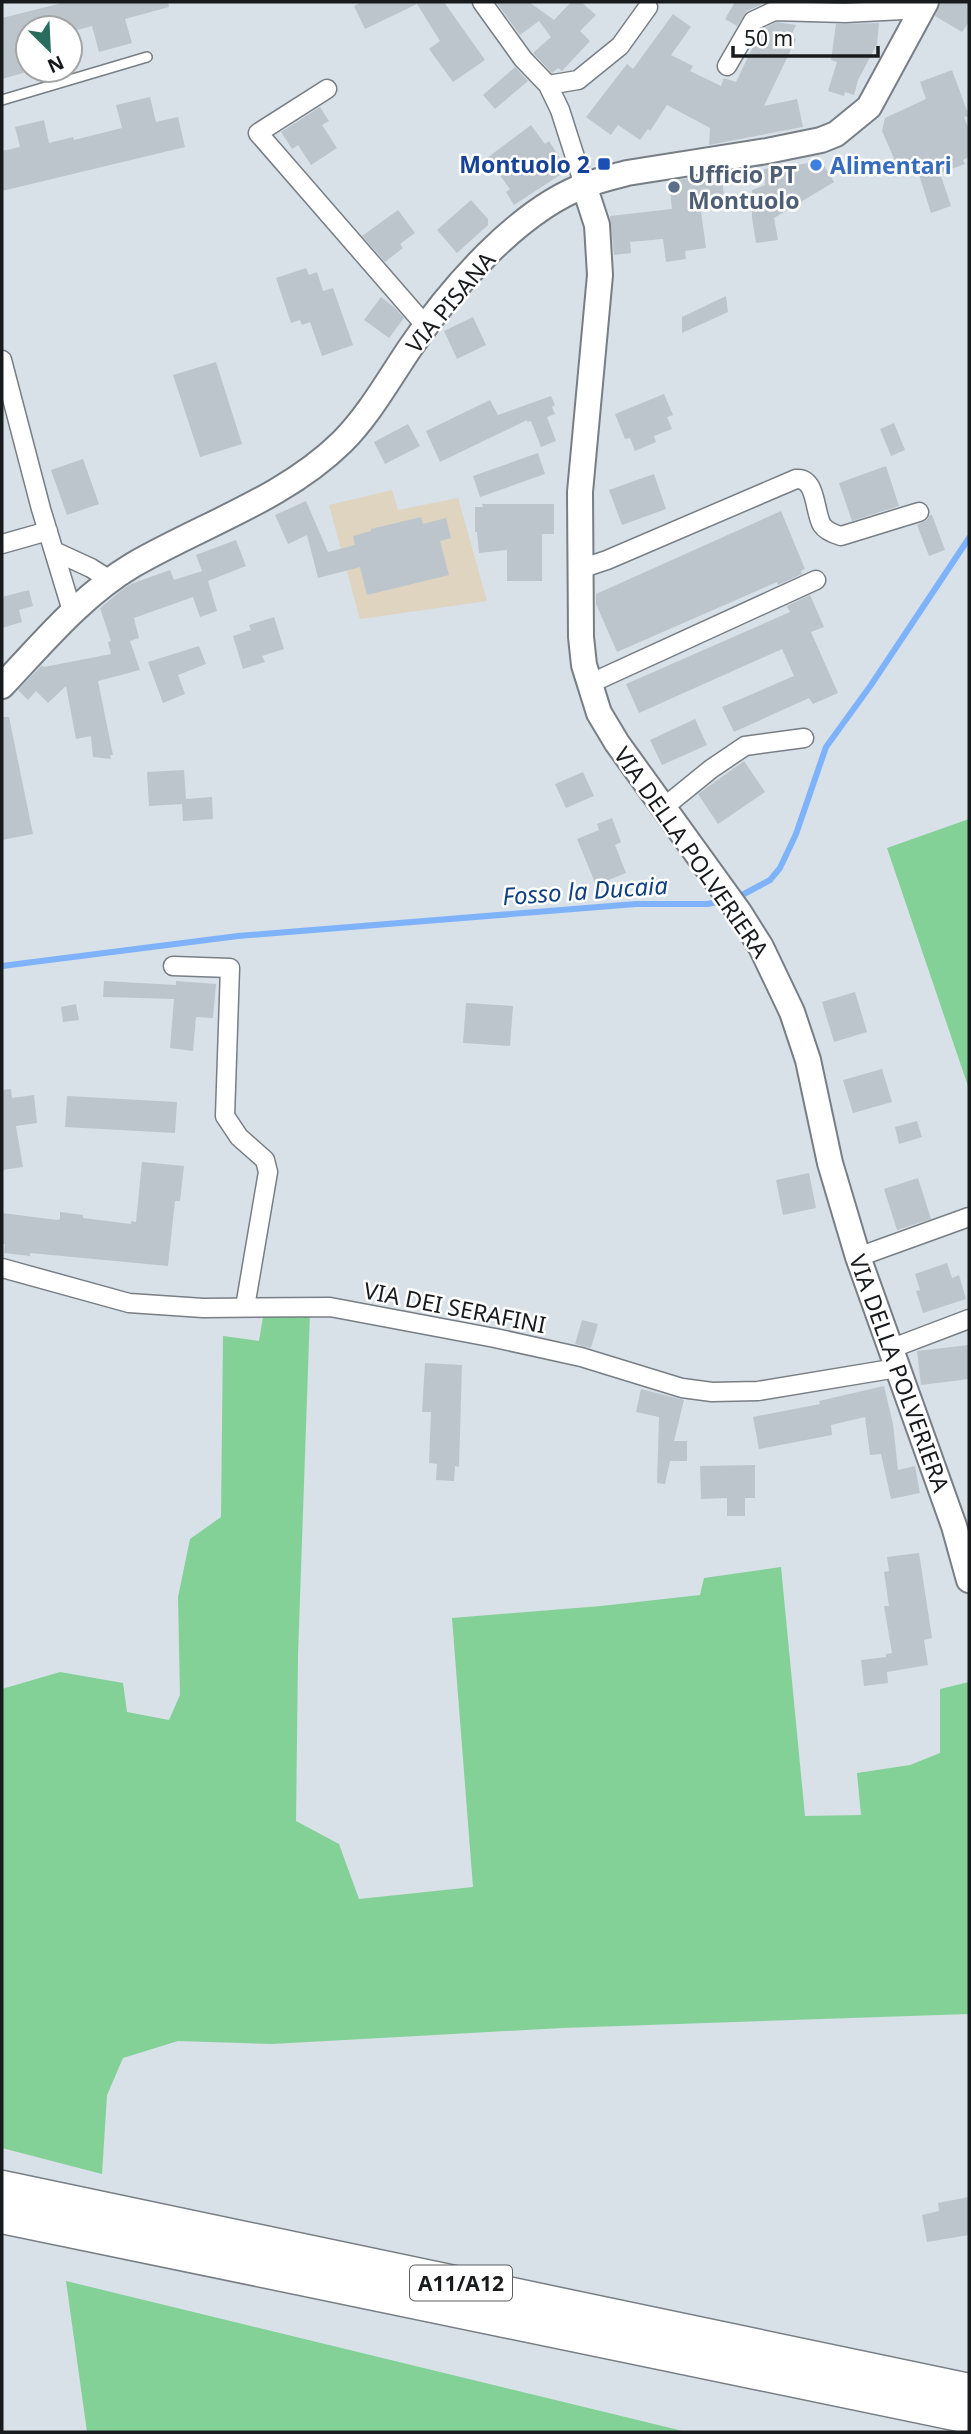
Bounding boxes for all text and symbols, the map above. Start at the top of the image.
north arrow [14,14,84,84]
scale bar [733,14,878,58]
text: 50 m [744,24,793,52]
text: N [44,50,68,80]
place label: Montuolo 2 [459,148,590,180]
place label: Alimentari [830,149,952,181]
marker: Montuolo 2 [596,156,612,172]
marker: Alimentari [808,157,824,173]
place label: Ufficio PT Montuolo [688,158,800,216]
marker: Ufficio PT Montuolo [666,179,682,195]
street label: VIA PISANA [398,244,502,360]
street label: VIA DELLA POLVERIERA [607,740,777,964]
water label: Fosso la Ducaia [501,868,669,912]
street label: VIA DELLA POLVERIERA [842,1250,958,1496]
street label: VIA DEI SERAFINI [361,1274,549,1340]
road number: A11/A12 [410,2266,512,2300]

